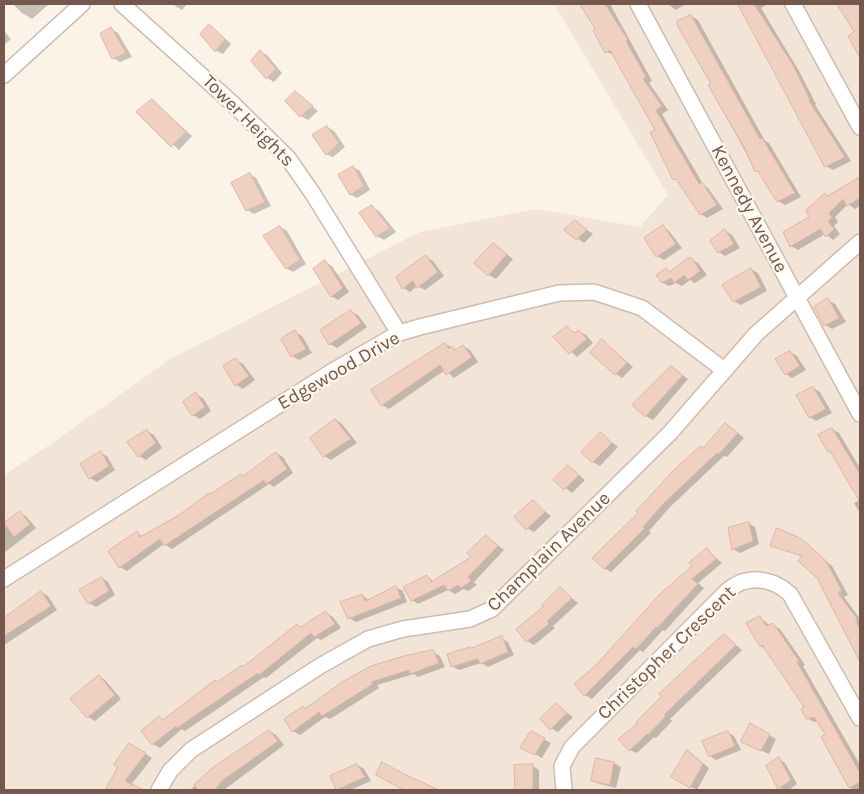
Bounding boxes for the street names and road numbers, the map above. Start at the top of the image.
street label: Tower Heights [197,70,299,172]
street label: Kennedy Avenue [706,141,792,277]
street label: Edgewood Drive [274,327,404,415]
street label: Champlain Avenue [483,487,615,617]
street label: Christopher Crescent [593,581,741,725]

